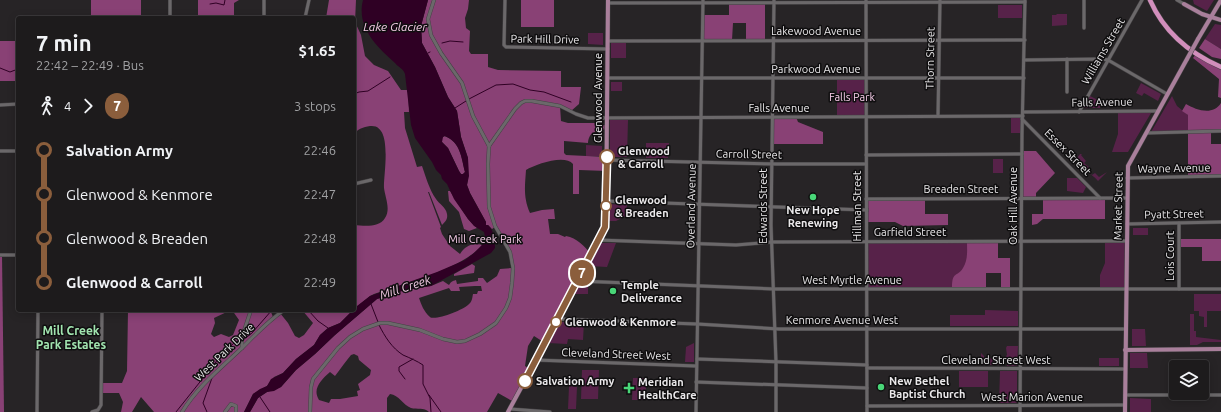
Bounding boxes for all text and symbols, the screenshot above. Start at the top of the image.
street label: Williams Street [1079,15,1127,86]
water label: Lake Glacier [363,20,427,33]
street label: Lakewood Avenue [771,25,861,37]
street label: Thorn Street [923,26,937,89]
text: 7 min [36,30,92,55]
street label: Park Hill Drive [510,32,580,46]
text: $1.65 [298,42,336,59]
street label: Glenwood Avenue [592,53,604,143]
text: 22:42 – 22:49 · Bus [36,58,144,72]
street label: Parkwood Avenue [771,63,861,75]
park label: Falls Park [829,91,875,103]
icon: walk [36,95,58,117]
icon: forward [77,95,99,117]
street label: Falls Avenue [1071,95,1133,109]
text: 7 [113,98,121,114]
text: 4 [64,99,71,113]
text: 3 stops [294,99,336,113]
street label: Falls Avenue [748,102,810,114]
street label: Essex Street [1042,126,1094,178]
text: Salvation Army [66,142,173,159]
text: 22:46 [303,143,336,157]
place label: Glenwood & Carroll [618,145,670,170]
street label: Carroll Street [716,147,783,161]
marker: Glenwood & Carroll [599,149,615,165]
street label: Wayne Avenue [1137,161,1211,175]
street label: Overland Avenue [684,163,698,249]
street label: Oak Hill Avenue [1007,167,1019,245]
street label: Edwards Street [757,168,769,244]
street label: Hillman Street [851,170,863,241]
street label: Market Street [1111,171,1125,240]
street label: Breaden Street [924,183,999,195]
text: Glenwood & Kenmore [66,186,213,203]
text: 22:47 [303,187,336,201]
marker: New Hope Renewing [808,192,818,202]
place label: Glenwood & Breaden [615,194,669,219]
marker: Glenwood & Breaden [600,200,612,212]
place label: New Hope Renewing [786,204,840,229]
street label: Pyatt Street [1144,207,1205,221]
street label: Garfield Street [874,226,947,238]
text: Glenwood & Breaden [66,230,208,247]
street label: Lois Court [1164,230,1176,281]
text: 22:48 [303,231,336,245]
park label: Mill Creek Park [448,233,522,245]
line badge: 7 [569,260,595,286]
text: 7 [578,265,586,281]
water label: Mill Creek [378,272,433,301]
text: Glenwood & Carroll [66,274,203,291]
street label: West Myrtle Avenue [802,274,902,286]
text: 22:49 [303,275,336,289]
place label: Temple Deliverance [621,279,682,304]
marker: Temple Deliverance [608,286,618,296]
street label: Kenmore Avenue West [786,314,899,326]
marker: Glenwood & Kenmore [550,316,562,328]
place label: Glenwood & Kenmore [565,316,676,328]
street label: West Park Drive [192,321,256,383]
district label: Mill Creek Park Estates [36,324,106,351]
street label: Cleveland Street West [561,346,672,362]
street label: Cleveland Street West [941,354,1051,366]
map controls [1169,360,1209,400]
button: layers [1169,360,1209,400]
marker: Salvation Army [517,373,533,389]
place label: Salvation Army [536,375,615,387]
place label: New Bethel Baptist Church [889,375,965,400]
place label: Meridian HealthCare [638,376,697,401]
marker: Meridian HealthCare [623,382,635,394]
marker: New Bethel Baptist Church [876,382,886,392]
street label: West Marion Avenue [981,391,1083,403]

